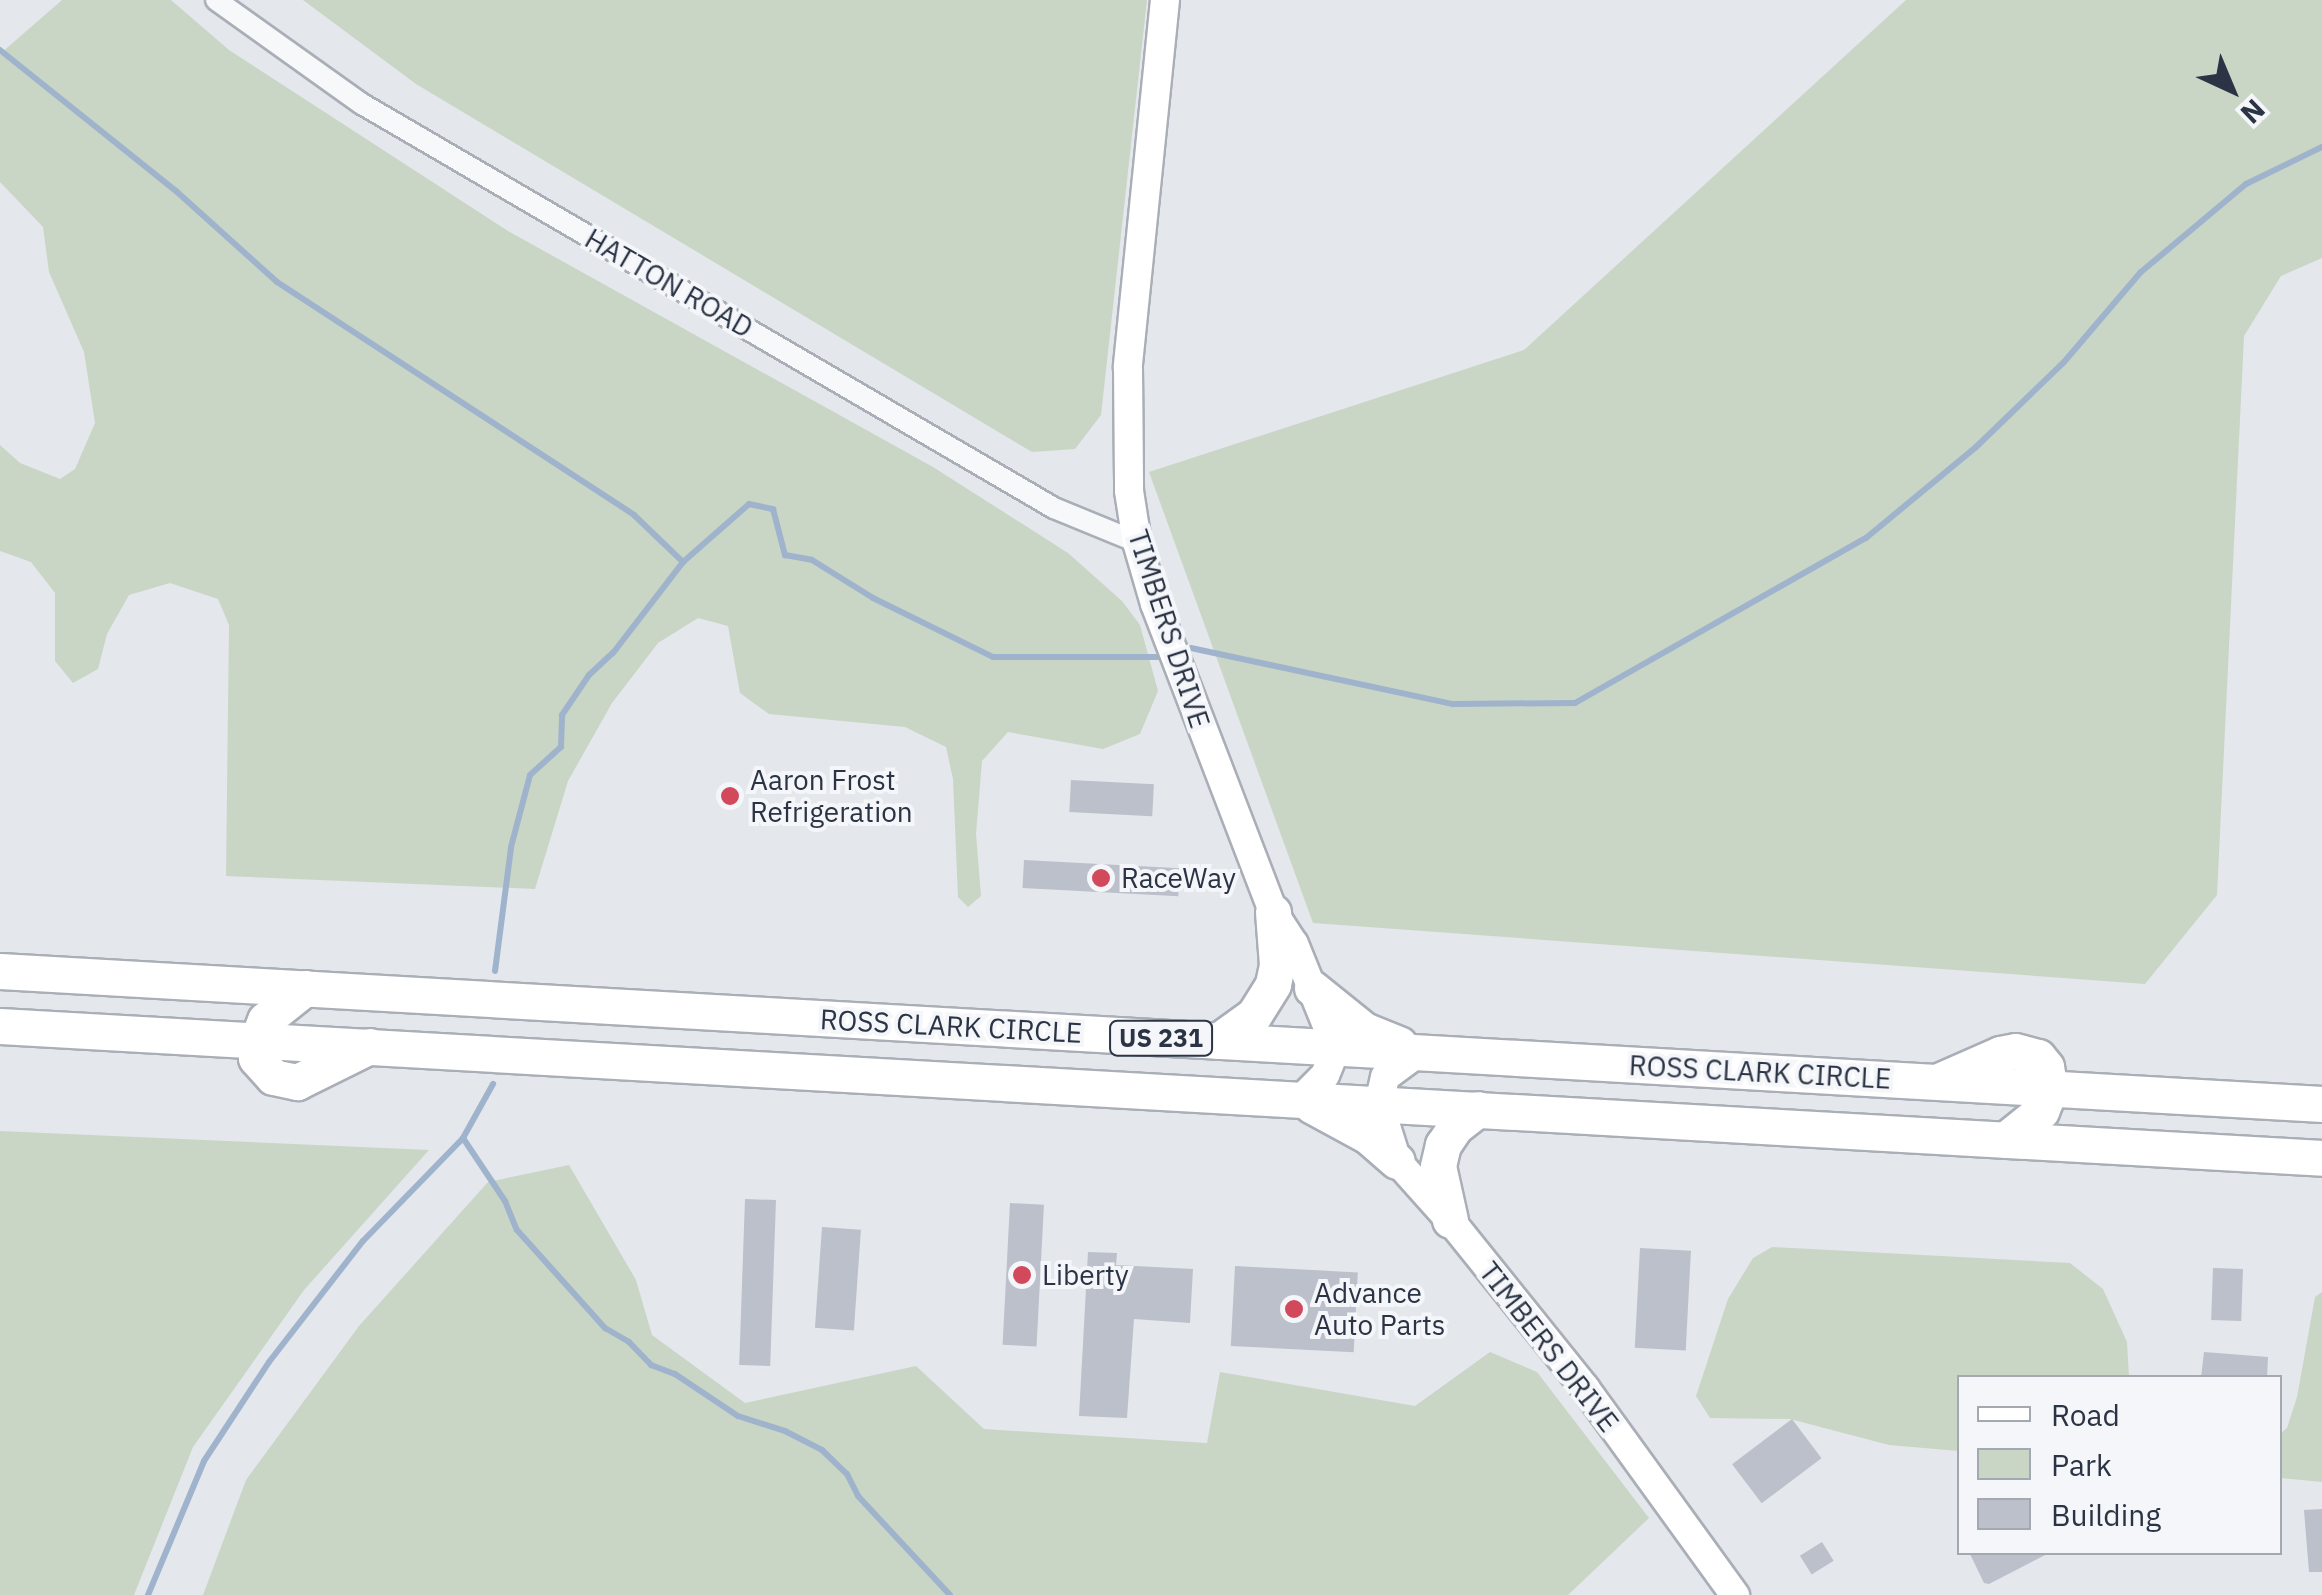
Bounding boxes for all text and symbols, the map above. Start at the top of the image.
north arrow [2182,40,2282,140]
text: N [2233,92,2273,132]
street label: HATTON ROAD [579,221,759,345]
street label: TIMBERS DRIVE [1121,526,1217,732]
place label: Aaron Frost Refrigeration [750,763,913,829]
marker: Aaron Frost Refrigeration [719,785,741,807]
place label: RaceWay [1121,861,1236,895]
marker: RaceWay [1090,867,1112,889]
street label: ROSS CLARK CIRCLE [819,1002,1083,1050]
road number: US 231 [1108,1018,1214,1058]
street label: ROSS CLARK CIRCLE [1628,1048,1892,1096]
street label: TIMBERS DRIVE [1472,1255,1626,1439]
place label: Liberty [1042,1258,1129,1292]
marker: Liberty [1011,1264,1033,1286]
place label: Advance Auto Parts [1314,1276,1445,1342]
marker: Advance Auto Parts [1283,1298,1305,1320]
legend [1957,1375,2282,1555]
text: Road [2051,1395,2120,1434]
text: Park [2051,1445,2112,1484]
text: Building [2051,1495,2161,1534]

